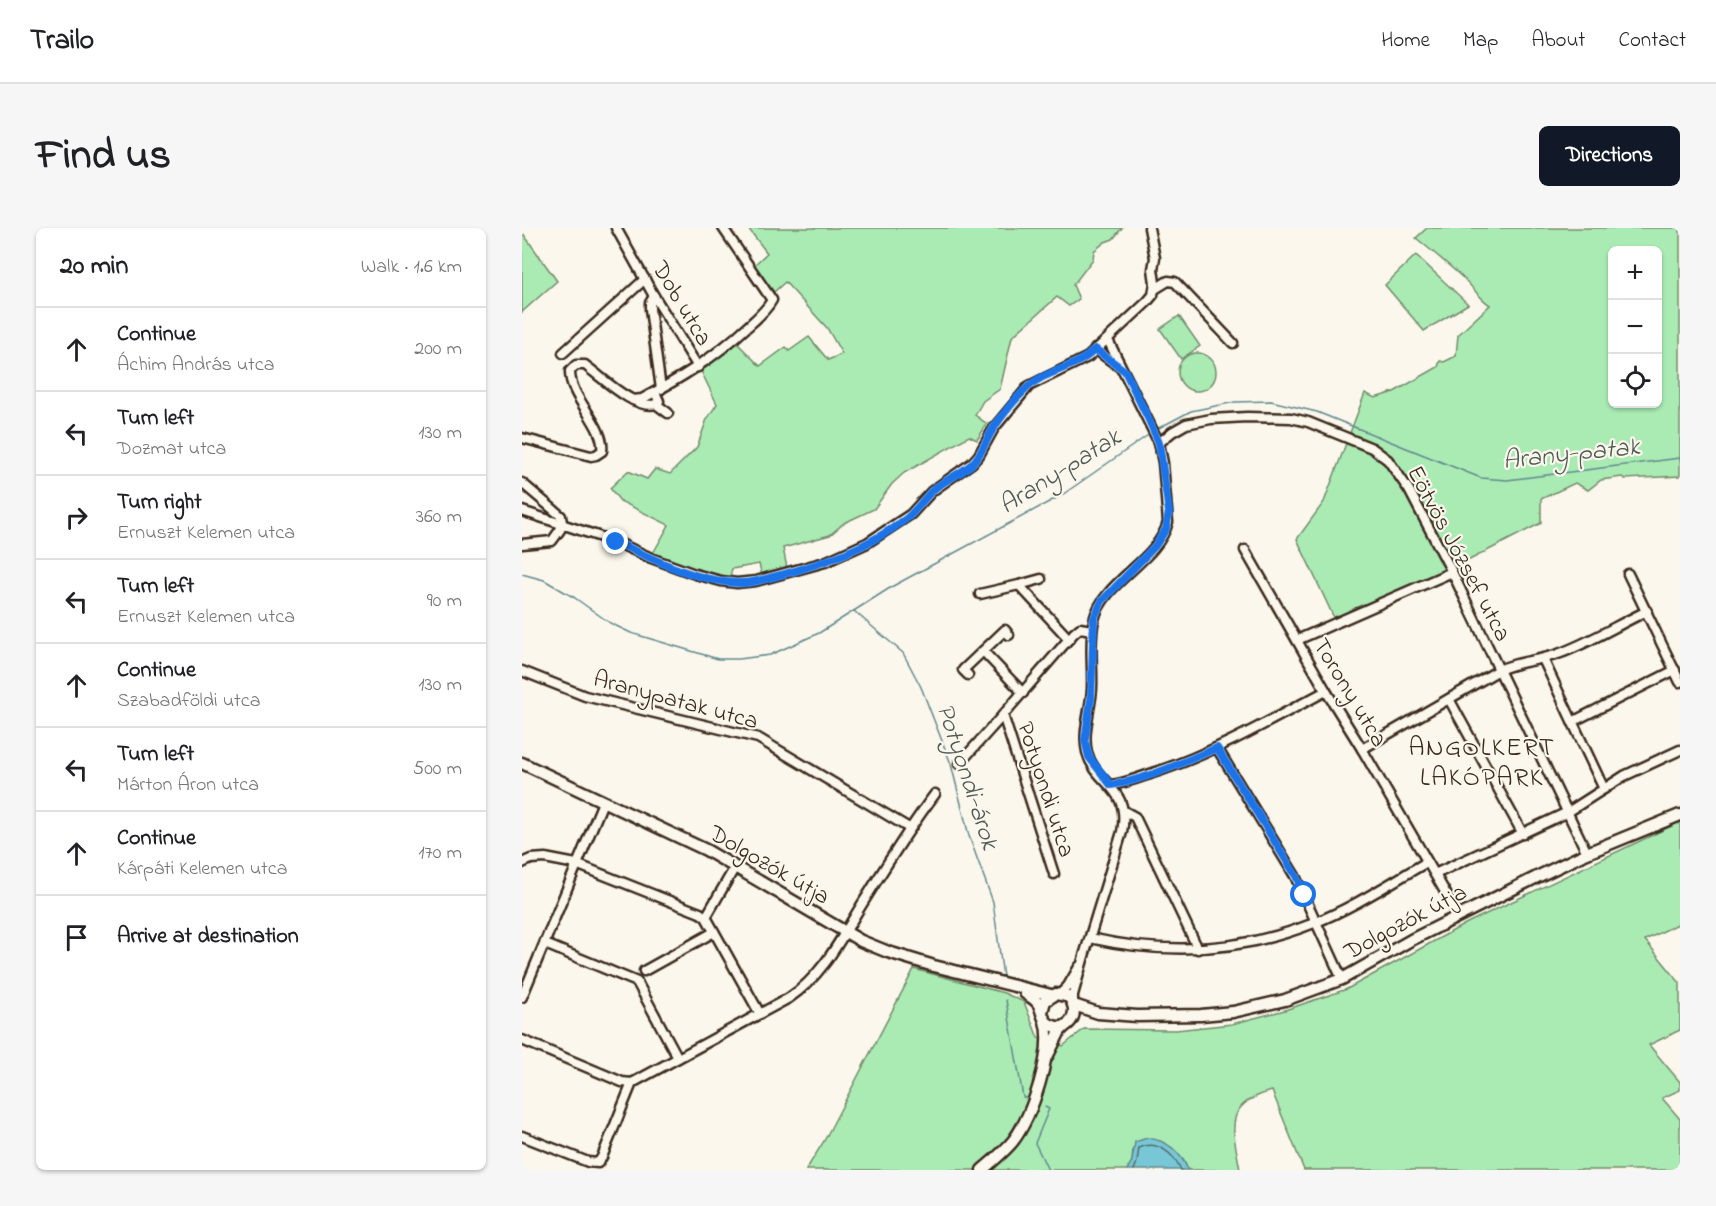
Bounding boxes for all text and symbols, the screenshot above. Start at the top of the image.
text: Trailo [30,21,94,62]
text: Home [1381,26,1430,56]
text: Map [1463,26,1498,56]
text: About [1531,26,1585,56]
text: Contact [1618,26,1686,56]
text: Find us [36,126,171,187]
button: Directions [1539,126,1680,186]
map controls [1608,246,1662,408]
button: + [1608,246,1662,300]
text: 20 min [60,248,128,286]
text: Walk · 1.6 km [361,253,462,282]
street label: Dob utca [641,254,720,353]
button: − [1608,300,1662,354]
text: Continue [117,319,196,351]
icon: ahead [60,333,93,366]
text: 200 m [414,335,462,364]
text: Áchim András utca [117,351,275,380]
button: locate [1608,354,1662,408]
text: Turn left [117,403,194,435]
icon: left [60,417,93,450]
text: 130 m [418,419,462,448]
water label: Arany-patak [992,419,1130,525]
water label: Arany-patak [1501,429,1643,481]
text: Dozmat utca [117,435,226,464]
street label: Eötvös József utca [1397,460,1519,648]
text: Turn right [117,487,202,519]
icon: right [60,501,93,534]
text: 360 m [416,503,462,532]
text: Ernuszt Kelemen utca [117,519,295,548]
route end [602,528,628,554]
text: Turn left [117,571,194,603]
icon: left [60,585,93,618]
text: 90 m [427,587,462,616]
text: Ernuszt Kelemen utca [117,603,295,632]
street label: Torony utca [1302,632,1395,755]
text: Continue [117,655,196,687]
street label: Aranypatak utca [589,663,762,741]
icon: ahead [60,669,93,702]
text: 130 m [418,671,462,700]
text: Szabadföldi utca [117,687,260,716]
water label: Potyondi-árok [925,699,1008,856]
street label: Potyondi utca [1005,718,1083,862]
district label: ANGOLKERT LAKÓPARK [1409,730,1555,798]
text: Turn left [117,739,194,771]
icon: left [60,753,93,786]
text: 500 m [413,755,462,784]
text: Márton Áron utca [117,771,259,800]
street label: Dolgozók útja [701,817,836,915]
text: Continue [117,823,196,855]
icon: ahead [60,837,93,870]
text: 170 m [418,839,462,868]
text: Kárpáti Kelemen utca [117,855,287,884]
street label: Dolgozók útja [1338,876,1474,971]
route start [1290,881,1316,907]
icon: arrive [60,921,93,954]
text: Arrive at destination [117,921,299,953]

